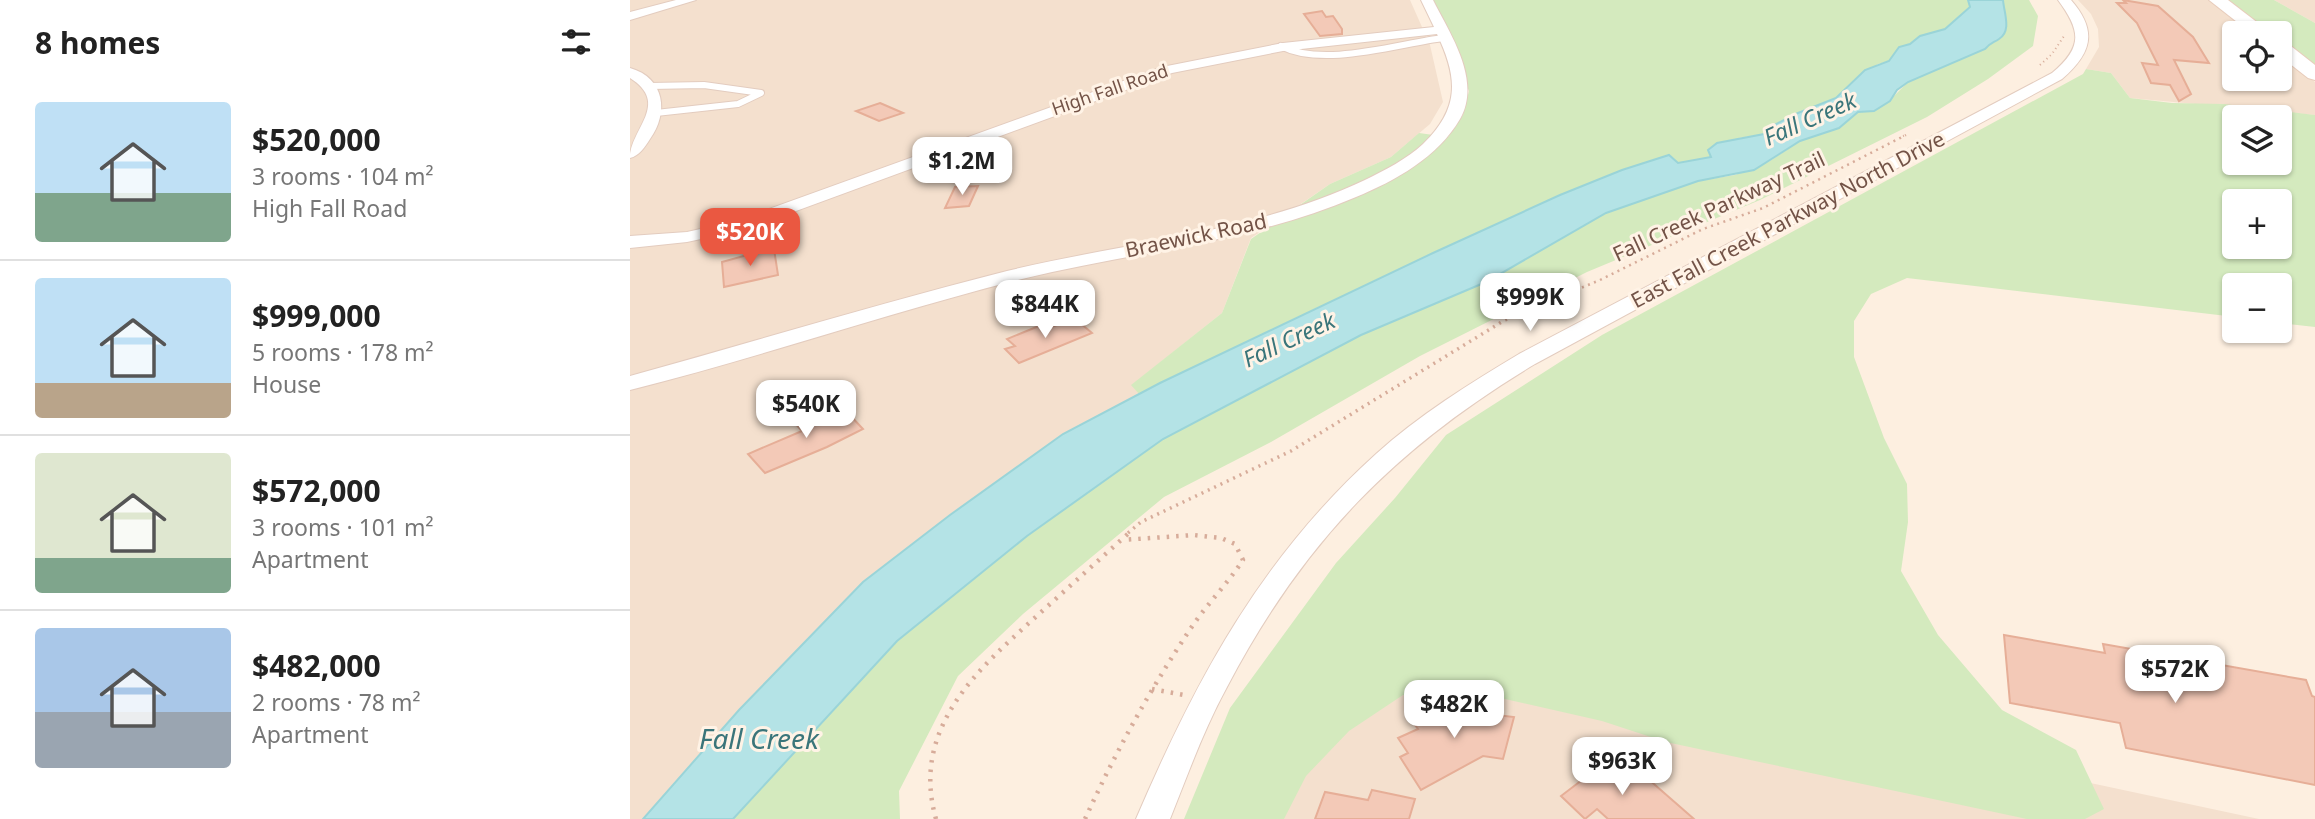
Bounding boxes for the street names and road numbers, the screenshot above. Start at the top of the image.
street label: High Fall Road [1048,58,1171,120]
street label: East Fall Creek Parkway North Drive [1626,124,1949,314]
street label: Fall Creek Parkway Trail [1608,145,1829,268]
street label: Braewick Road [1122,206,1269,264]

